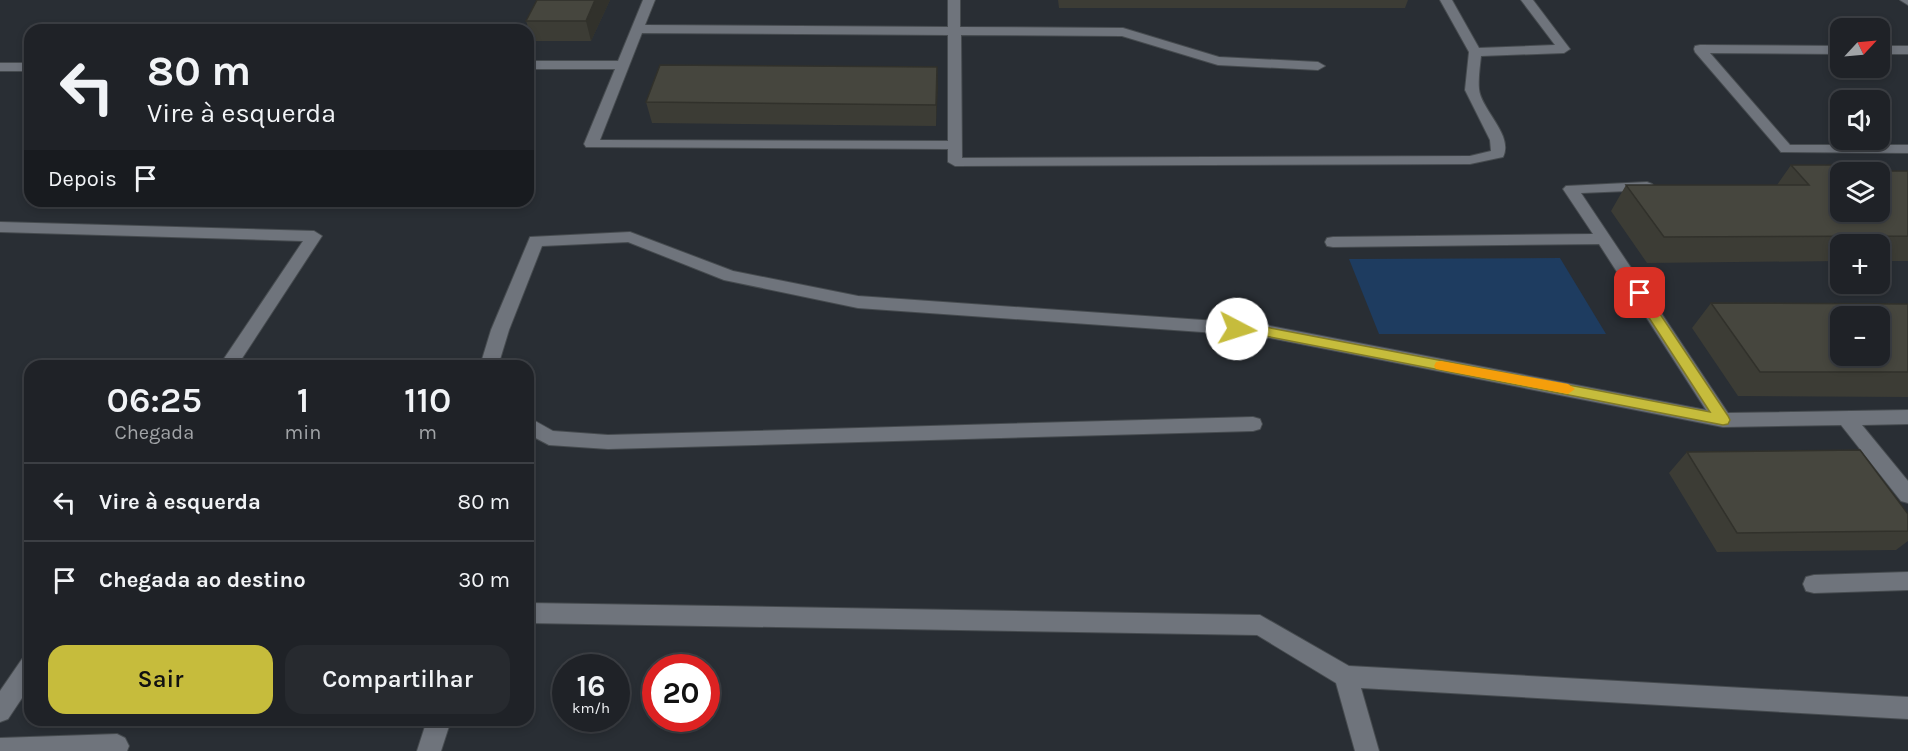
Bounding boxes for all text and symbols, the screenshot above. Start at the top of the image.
north arrow [1830,18,1890,78]
map controls [1830,18,1890,366]
text: 80 m [147,46,251,96]
icon: left [48,48,126,126]
button: sound [1830,90,1890,150]
text: Vire à esquerda [147,97,336,129]
icon: arrive [129,162,162,195]
button: layers [1830,162,1890,222]
text: Depois [48,166,117,192]
button: + [1830,234,1890,294]
pin [1614,267,1665,318]
icon: arrive [1623,276,1656,309]
position arrow [1205,297,1269,361]
button: − [1830,306,1890,366]
text: 06:25 [107,379,202,421]
text: 1 [297,379,309,421]
text: 110 [404,379,451,421]
text: Chegada [114,421,194,444]
text: min [285,421,321,444]
text: m [418,421,437,444]
icon: left [48,486,81,519]
text: Vire à esquerda [99,489,261,515]
text: 80 m [458,489,510,515]
icon: arrive [48,564,81,597]
text: Chegada ao destino [99,567,306,593]
text: 30 m [458,567,510,593]
button: Sair [48,645,273,714]
button: Compartilhar [285,645,510,714]
speed limit sign: 20 [642,654,720,732]
text: 16 [577,668,605,704]
text: km/h [572,699,610,717]

